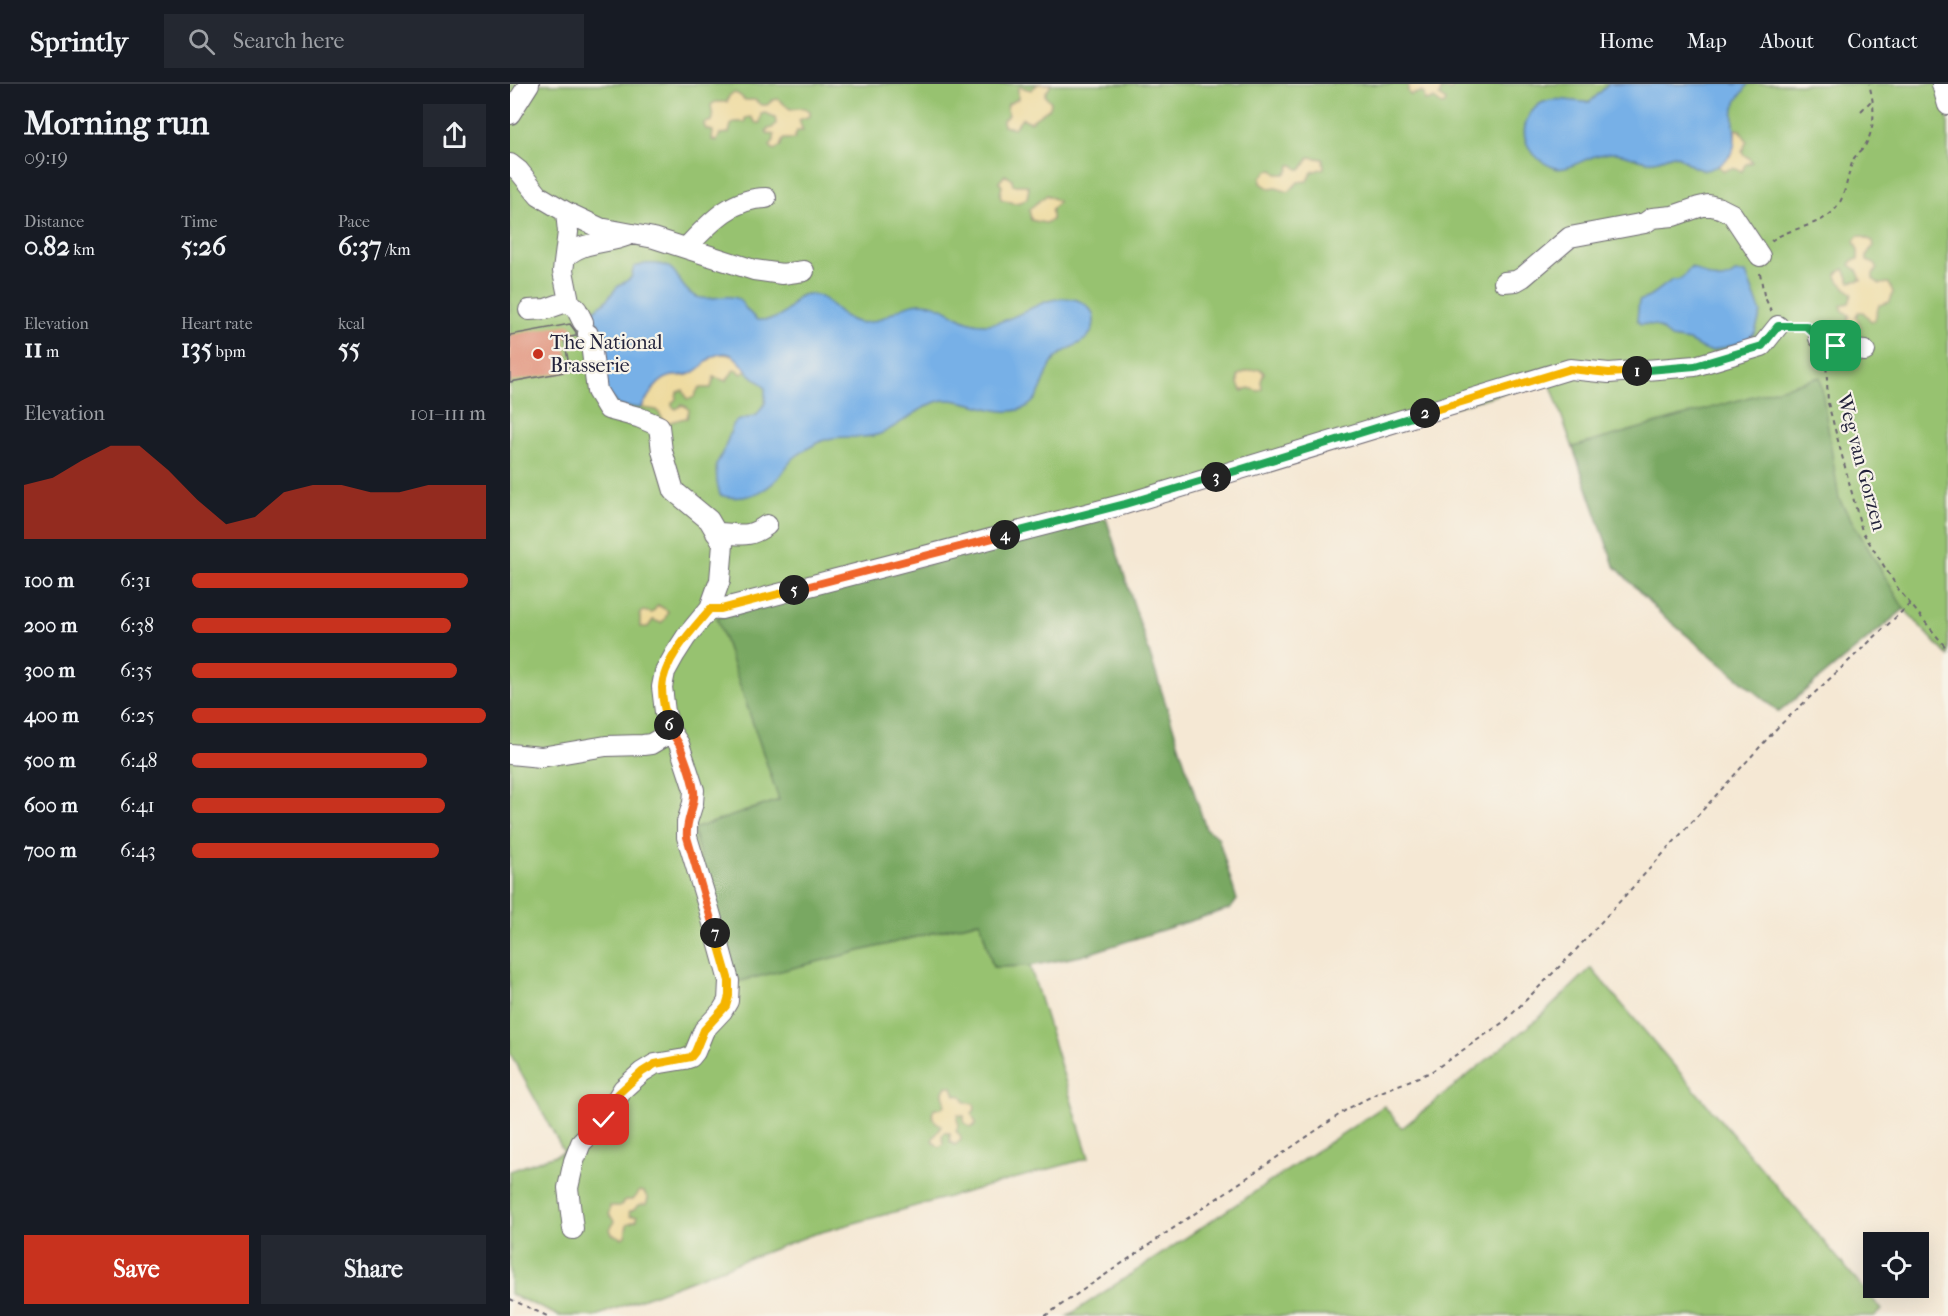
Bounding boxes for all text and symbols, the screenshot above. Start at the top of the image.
search box [164,14,584,68]
text: Sprintly [30,25,128,58]
icon: search [185,25,218,58]
text: Search here [233,28,344,54]
text: Home [1599,29,1654,53]
text: Map [1687,29,1727,53]
text: About [1760,29,1814,53]
text: Contact [1847,29,1918,53]
text: Morning run [24,104,209,143]
button: share [423,104,486,167]
text: 09:19 [24,146,68,169]
text: Distance [24,212,84,231]
text: Time [181,212,217,231]
text: Pace [338,212,370,231]
text: 0.82 [24,231,70,262]
text: 5:26 [181,231,226,262]
text: 6:37 [338,231,382,262]
text: km [70,240,95,259]
text: /km [382,240,410,259]
text: Elevation [24,314,89,333]
text: Heart rate [181,314,253,333]
text: kcal [338,314,365,333]
pin [1810,320,1861,371]
icon: arrive [1819,329,1852,362]
place label: The National Brasserie [550,331,663,377]
text: 11 [24,333,43,364]
text: 135 [181,333,212,364]
text: 55 [338,333,360,364]
text: m [43,342,59,361]
text: bpm [212,342,246,361]
marker: The National Brasserie [531,347,545,361]
pin: 1 [1622,356,1652,386]
text: 1 [1634,361,1640,380]
street label: Weg van Gorzen [1832,390,1891,534]
pin: 2 [1410,398,1440,428]
text: Elevation [24,402,105,425]
text: 101–111 m [410,402,486,425]
text: 2 [1421,403,1429,422]
pin: 3 [1201,462,1231,492]
text: 3 [1213,467,1219,486]
pin: 4 [990,520,1020,550]
text: 4 [1000,525,1010,544]
text: 100 m [24,569,74,592]
text: 6:31 [120,569,151,592]
pin: 5 [779,575,809,605]
text: 5 [791,580,797,599]
text: 200 m [24,614,77,637]
text: 6:38 [120,614,154,637]
text: 300 m [24,659,75,682]
text: 6:35 [120,659,153,682]
text: 400 m [24,704,79,727]
text: 6:25 [120,704,155,727]
pin: 6 [654,710,684,740]
text: 6 [665,715,673,734]
text: 500 m [24,749,76,772]
text: 6:48 [120,749,158,772]
text: 600 m [24,794,78,817]
text: 6:41 [120,794,155,817]
text: 700 m [24,839,77,862]
text: 6:43 [120,839,156,862]
pin: 7 [700,918,730,948]
text: 7 [711,923,719,942]
pin [578,1094,629,1145]
icon: check [587,1103,620,1136]
map controls [1863,1232,1929,1298]
button: locate [1863,1232,1929,1298]
button: Save [24,1235,249,1304]
button: Share [261,1235,486,1304]

